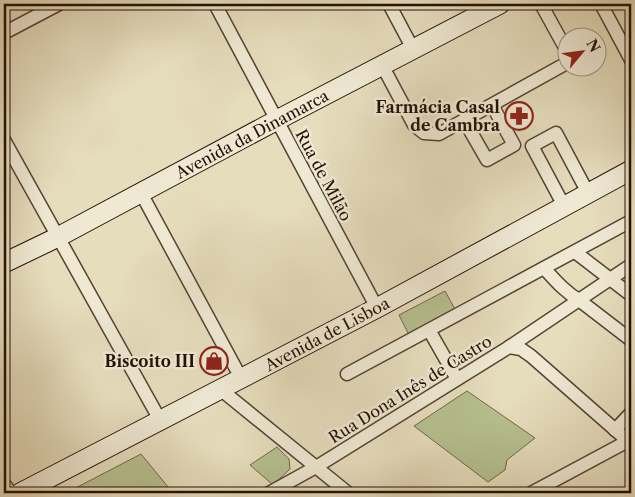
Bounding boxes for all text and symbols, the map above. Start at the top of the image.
north arrow [558,28,608,78]
text: N [583,36,604,55]
street label: Avenida da Dinamarca [171,85,332,183]
place label: Farmácia Casal de Cambra [375,97,501,135]
pharmacy icon: Farmácia Casal de Cambra [504,101,534,131]
street label: Rua de Milão [291,126,357,224]
street label: Avenida de Lisboa [260,292,393,376]
street label: Rua Dona Inês de Castro [325,331,495,447]
shop icon: Biscoito III [199,346,229,376]
place label: Biscoito III [104,351,195,371]

